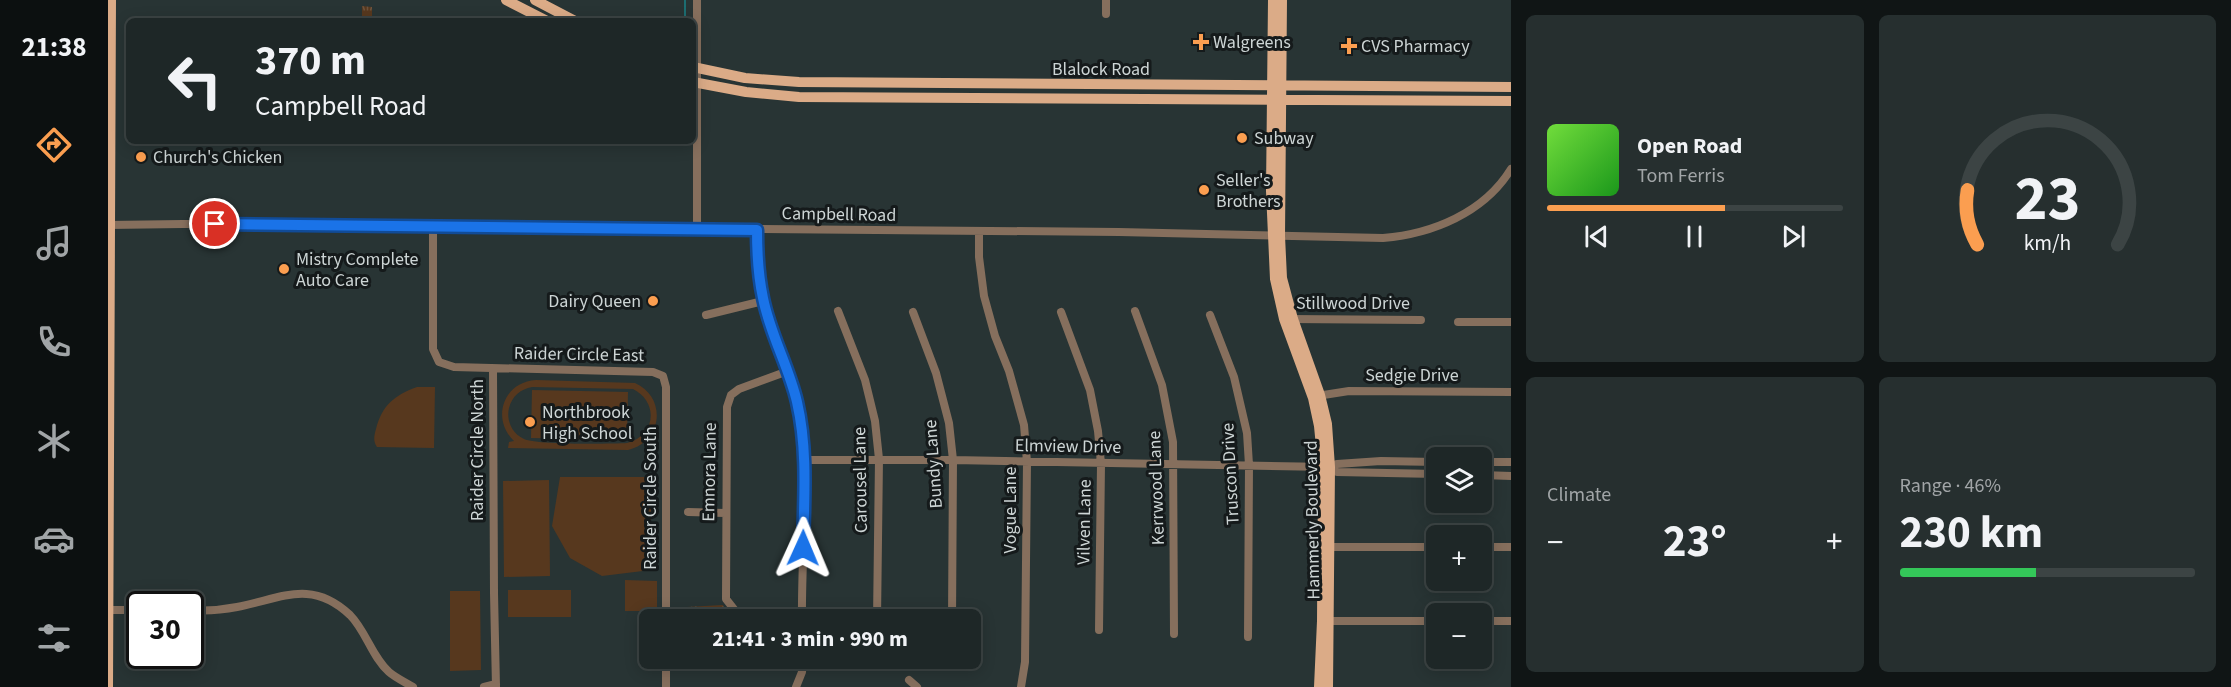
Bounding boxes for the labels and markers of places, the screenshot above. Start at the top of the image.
place label: Walgreens [1213,30,1291,55]
place label: CVS Pharmacy [1361,34,1470,59]
marker: Walgreens [1194,35,1208,49]
marker: CVS Pharmacy [1342,39,1356,53]
place label: Subway [1254,126,1314,151]
marker: Subway [1235,131,1249,145]
place label: Church's Chicken [153,145,282,170]
marker: Church's Chicken [134,150,148,164]
place label: Seller's Brothers [1216,168,1281,214]
marker: Seller's Brothers [1197,183,1211,197]
pin [189,198,240,249]
place label: Mistry Complete Auto Care [296,247,419,293]
marker: Mistry Complete Auto Care [277,262,291,276]
place label: Dairy Queen [548,289,641,314]
marker: Dairy Queen [646,294,660,308]
place label: Northbrook High School [542,400,632,446]
marker: Northbrook High School [523,415,537,429]

